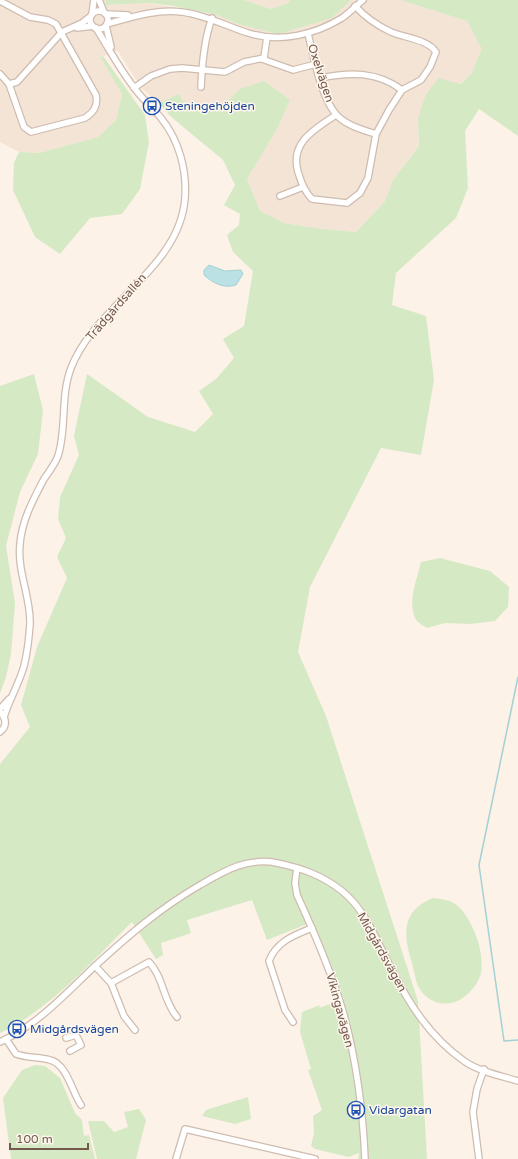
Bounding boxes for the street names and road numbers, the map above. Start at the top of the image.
street label: Oxelvägen [305,42,337,104]
street label: Trädgårdsallén [83,271,149,343]
street label: Midgårdsvägen [354,910,410,994]
street label: Vikingavägen [323,971,357,1049]

